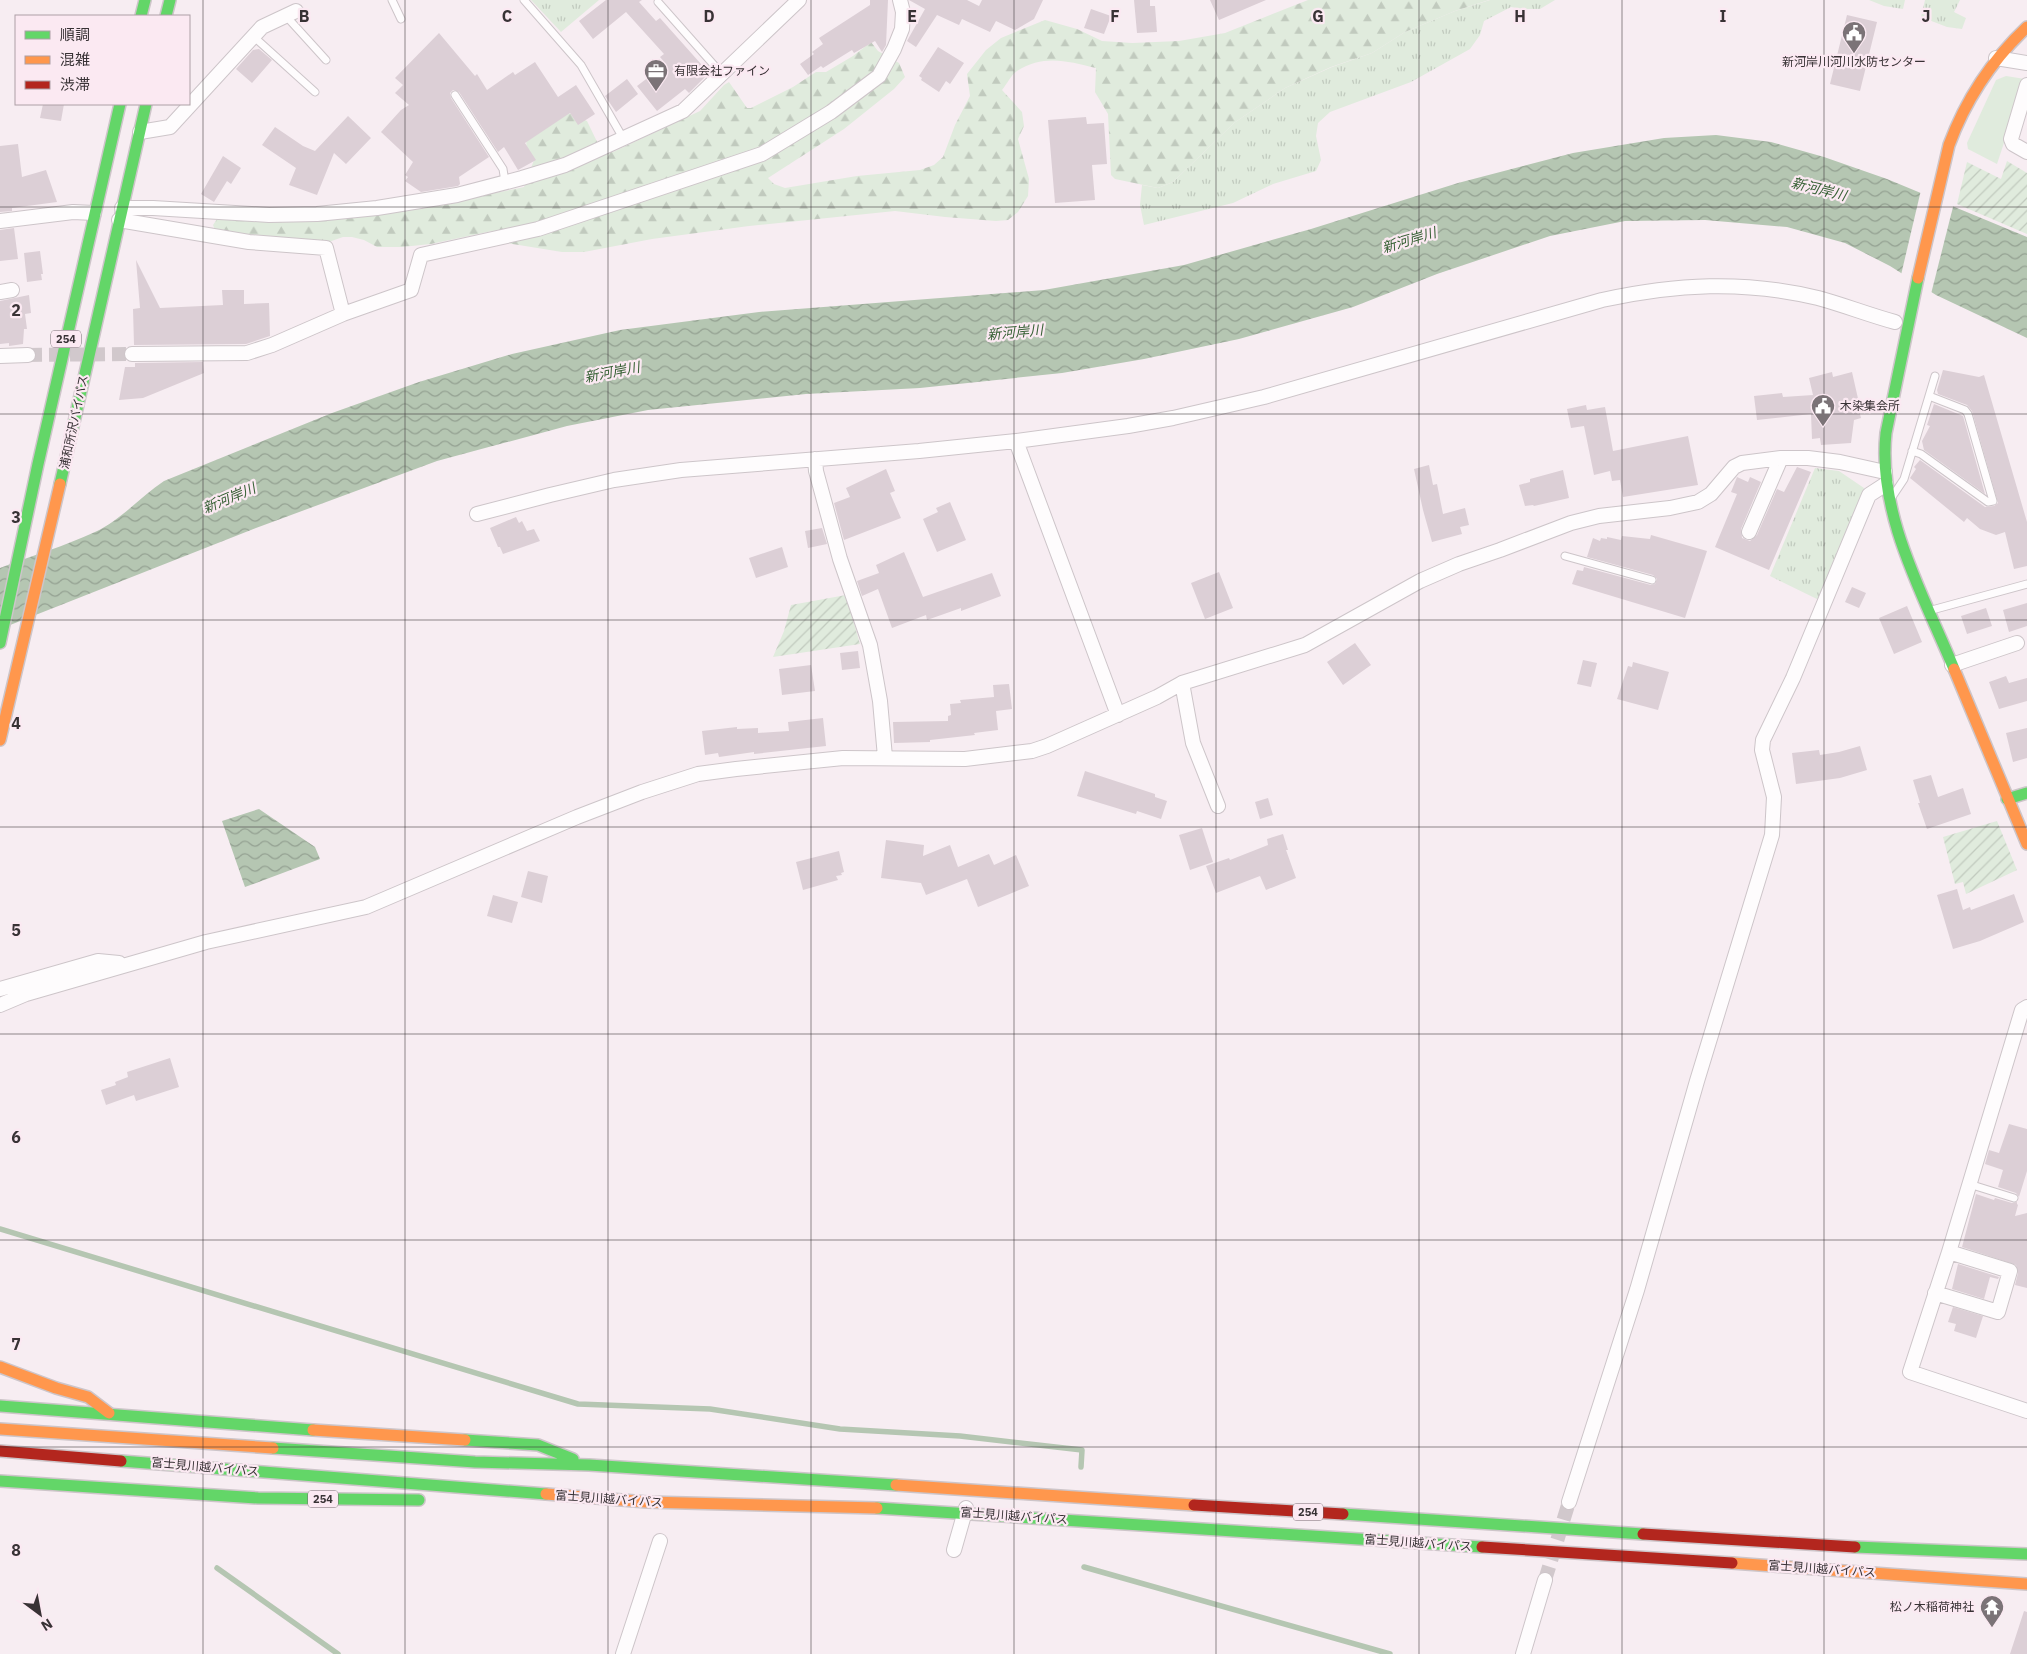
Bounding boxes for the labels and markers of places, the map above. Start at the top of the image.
public building icon: 新河岸川河川水防センター [1841,20,1867,54]
place label: 新河岸川河川水防センター [1782,54,1926,69]
office icon: 有限会社ファイン [643,58,669,92]
place label: 有限会社ファイン [674,63,770,78]
public building icon: 木染集会所 [1810,393,1836,427]
place label: 木染集会所 [1840,398,1900,413]
temple icon: 松ノ木稲荷神社 [1979,1594,2005,1628]
place label: 松ノ木稲荷神社 [1890,1599,1974,1614]

